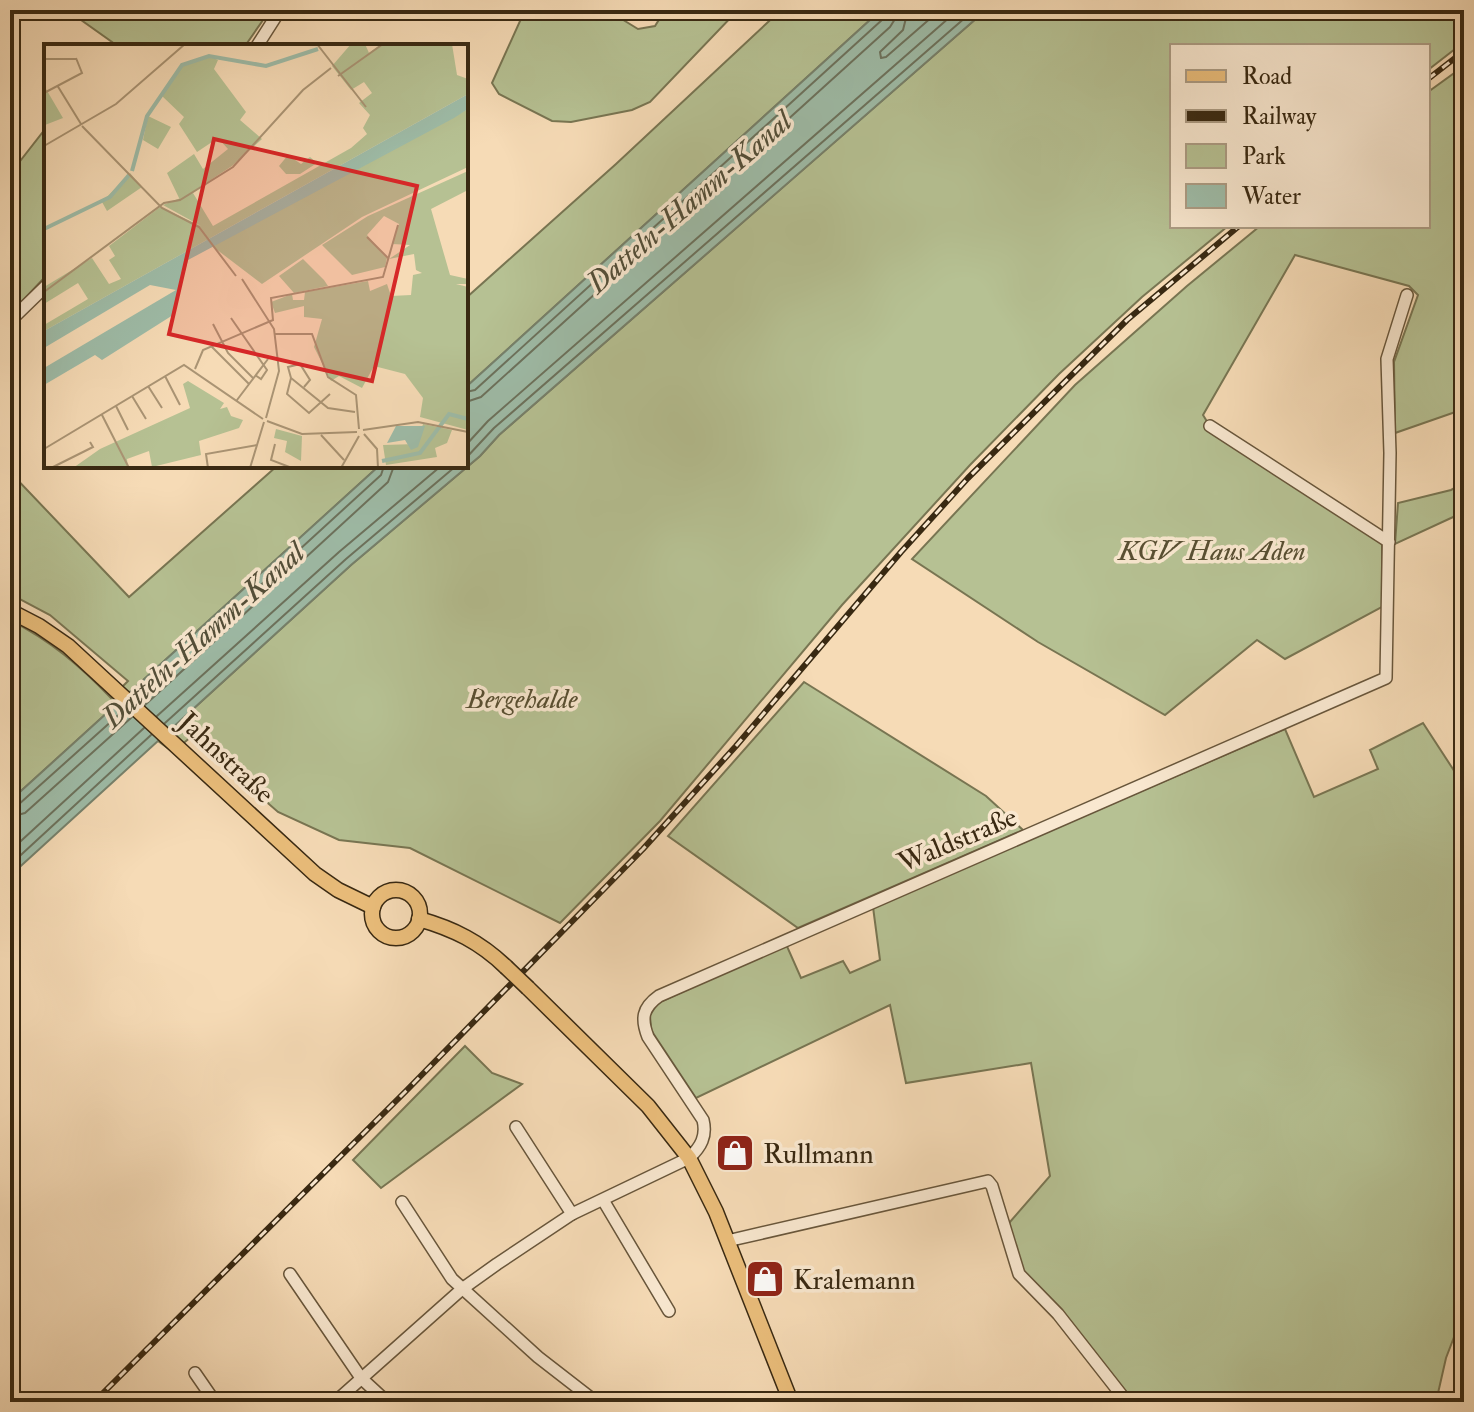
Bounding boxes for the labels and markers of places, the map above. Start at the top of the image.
shop icon: Rullmann [714,1132,756,1174]
place label: Rullmann [763,1137,874,1172]
shop icon: Kralemann [744,1258,786,1300]
place label: Kralemann [793,1263,915,1298]

